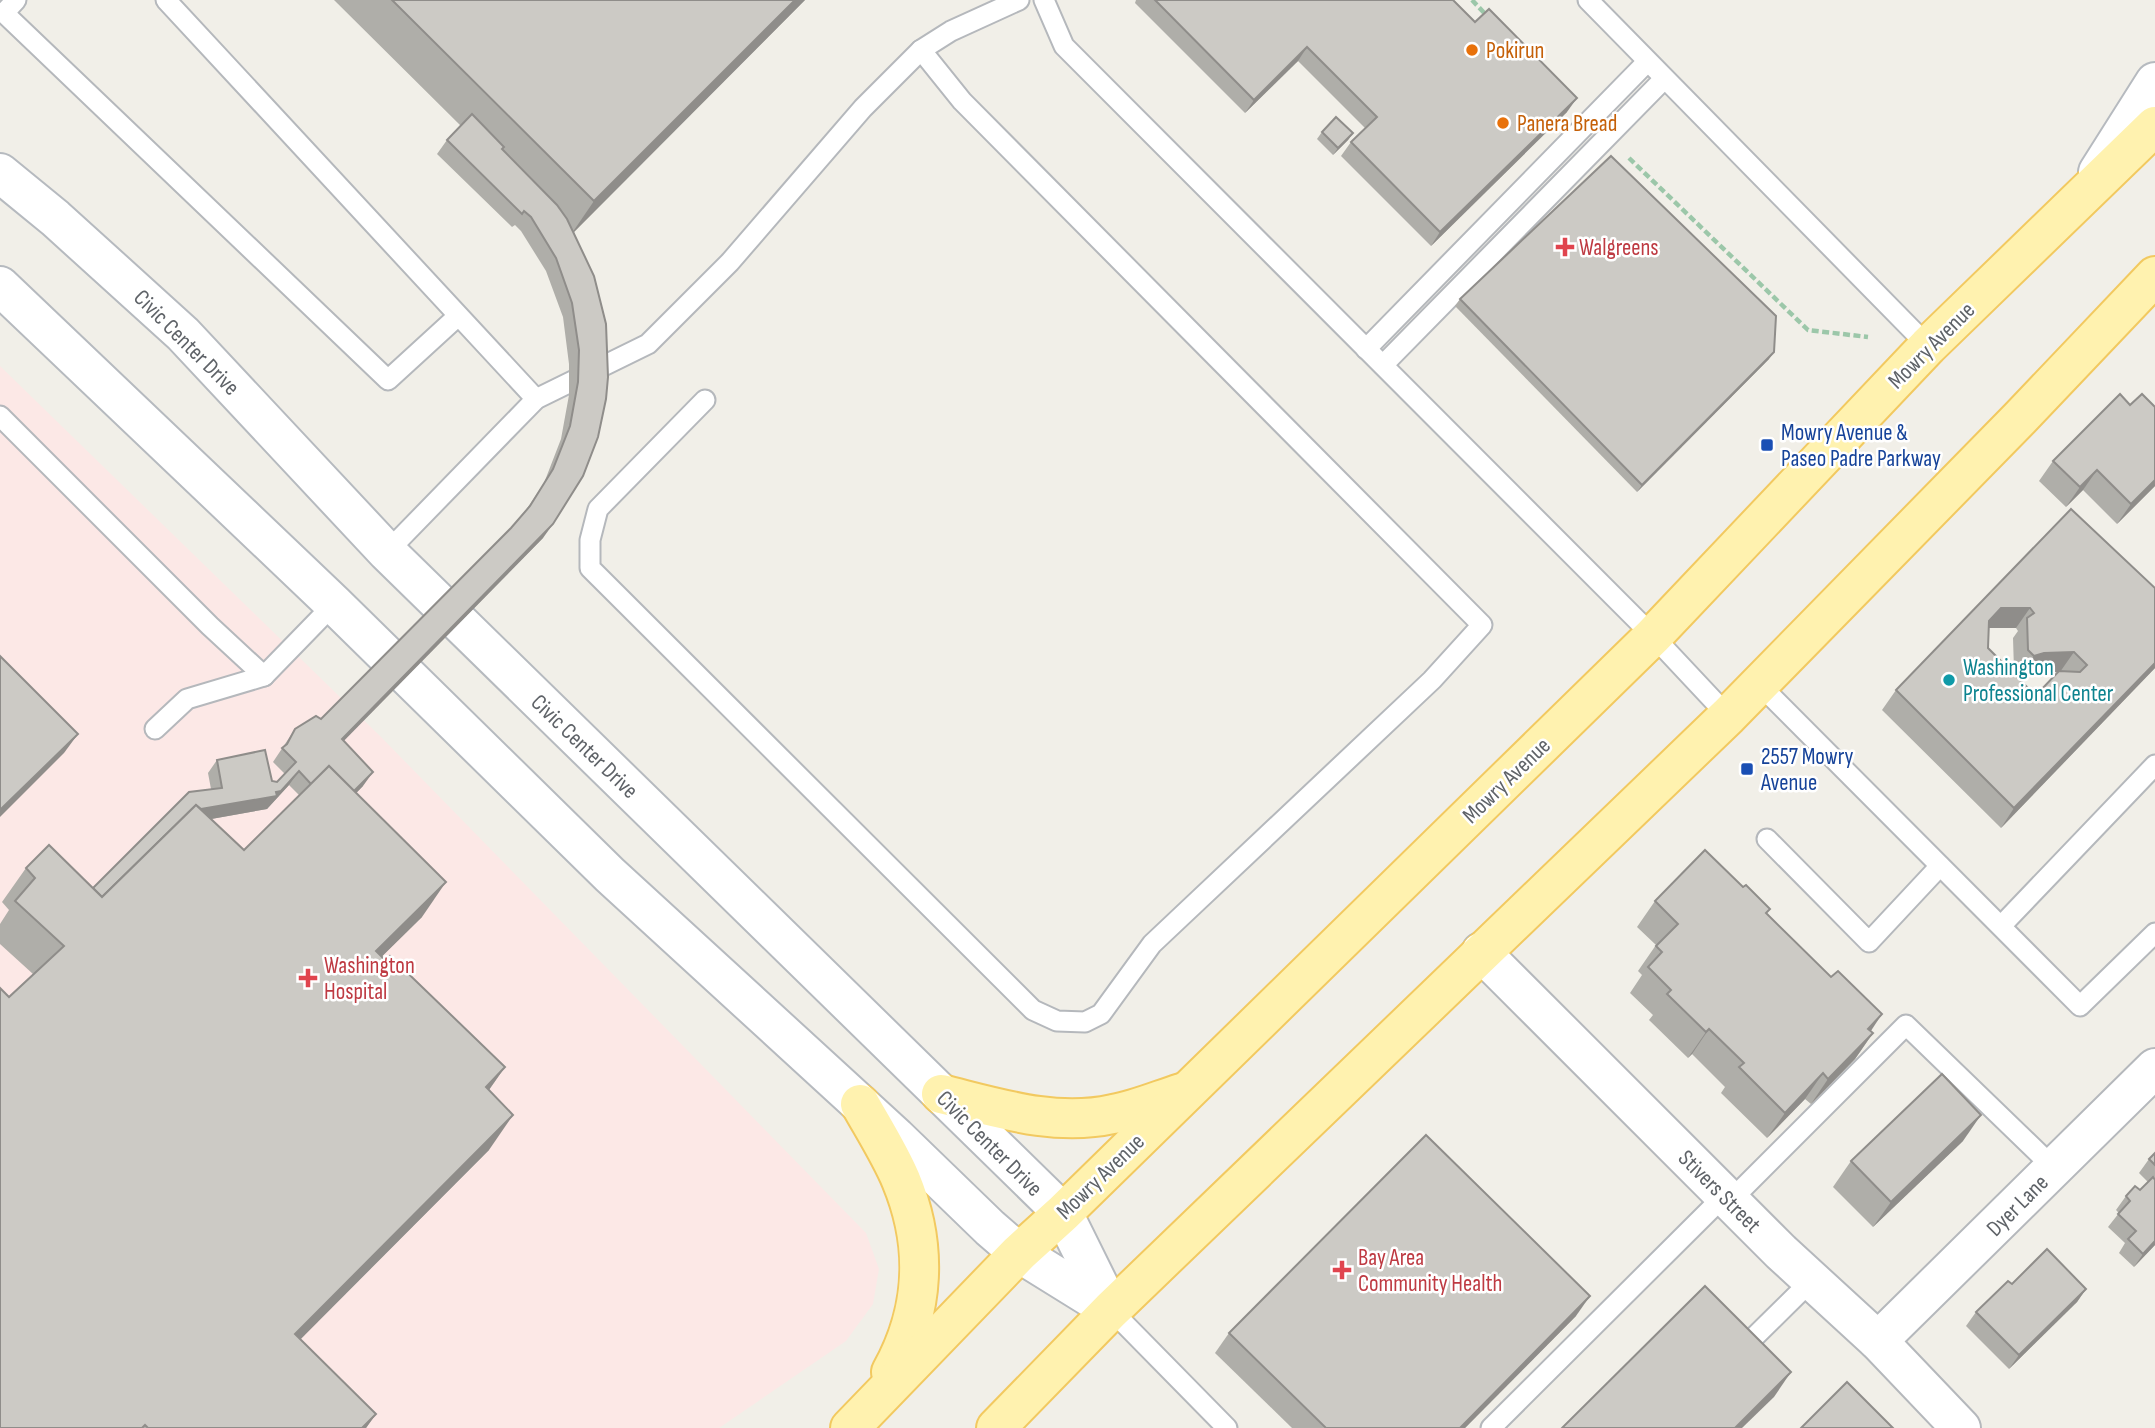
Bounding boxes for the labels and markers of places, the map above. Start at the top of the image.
place label: Pokirun [1486,37,1544,65]
marker: Pokirun [1464,42,1480,58]
place label: Panera Bread [1517,110,1617,138]
marker: Panera Bread [1495,115,1511,131]
place label: Walgreens [1579,234,1659,262]
marker: Walgreens [1557,239,1573,255]
place label: Mowry Avenue & Paseo Padre Parkway [1781,419,1941,473]
marker: Mowry Avenue & Paseo Padre Parkway [1759,437,1775,453]
place label: Washington Professional Center [1963,654,2114,708]
marker: Washington Professional Center [1941,672,1957,688]
place label: 2557 Mowry Avenue [1760,743,1853,797]
marker: 2557 Mowry Avenue [1739,761,1755,777]
place label: Washington Hospital [324,952,415,1006]
marker: Washington Hospital [298,968,318,988]
place label: Bay Area Community Health [1358,1244,1502,1298]
marker: Bay Area Community Health [1332,1260,1352,1280]

